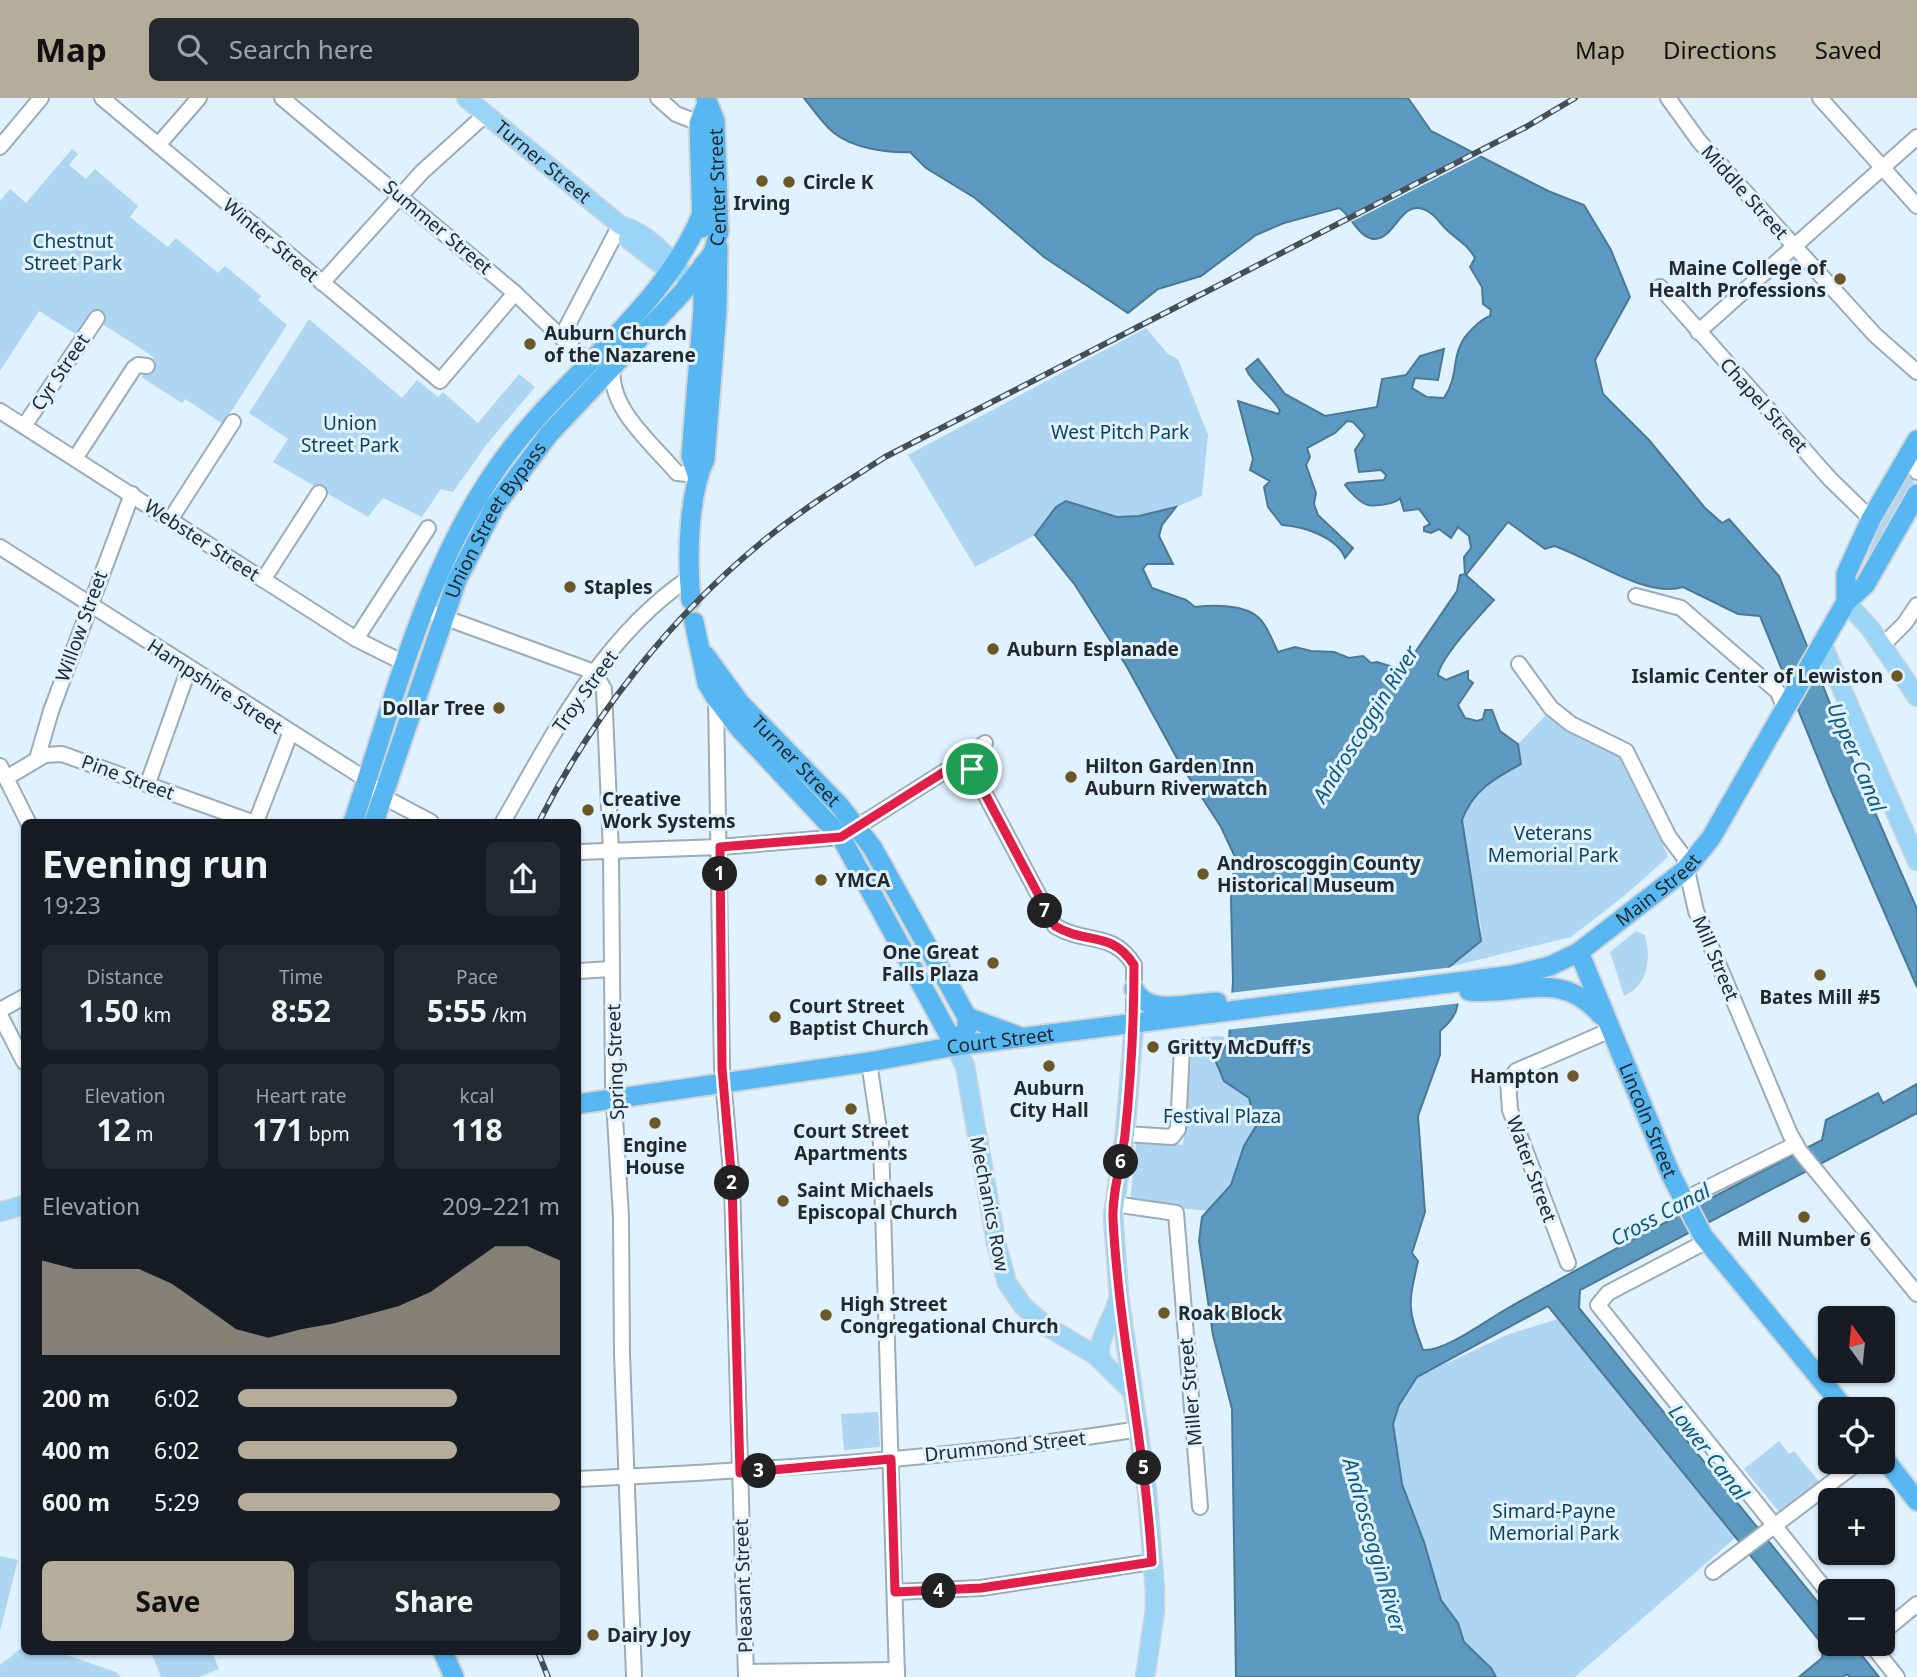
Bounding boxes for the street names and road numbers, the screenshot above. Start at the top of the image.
street label: Turner Street [490,114,597,209]
street label: Center Street [702,128,732,249]
street label: Middle Street [1695,139,1795,245]
street label: Summer Street [378,174,498,280]
street label: Winter Street [218,192,325,288]
street label: Cyr Street [25,328,95,416]
street label: Chapel Street [1714,352,1814,458]
street label: Union Street Bypass [439,436,552,602]
street label: Webster Street [139,493,265,587]
street label: Willow Street [49,567,113,685]
street label: Hampshire Street [142,633,288,739]
street label: Troy Street [546,644,624,737]
street label: Turner Street [746,710,847,812]
street label: Pine Street [78,748,178,806]
street label: Main Street [1610,848,1707,932]
street label: Mill Street [1686,912,1746,1005]
street label: Spring Street [600,1003,630,1121]
street label: Court Street [944,1021,1055,1060]
street label: Lincoln Street [1613,1059,1684,1182]
street label: Water Street [1501,1112,1563,1226]
street label: Mechanics Row [964,1134,1016,1274]
street label: Miller Street [1172,1337,1208,1447]
street label: Drummond Street [923,1425,1087,1467]
street label: Pleasant Street [728,1518,758,1653]

